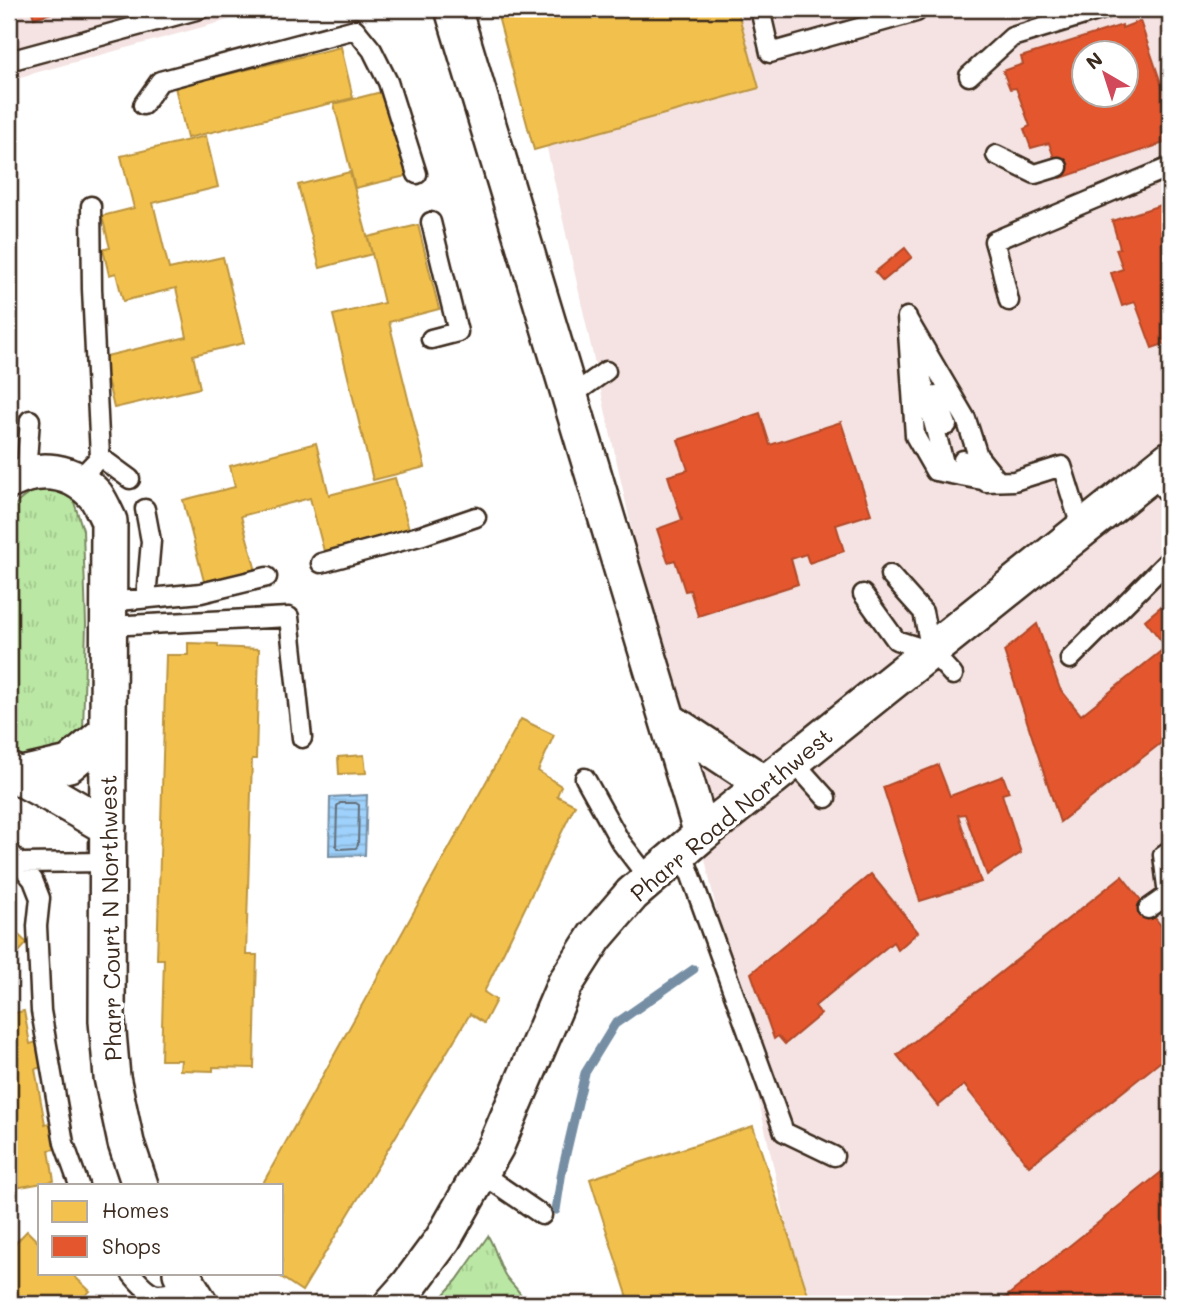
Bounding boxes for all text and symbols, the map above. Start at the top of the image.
north arrow [1070,38,1140,108]
text: N [1081,46,1107,75]
street label: Pharr Road Northwest [624,721,838,907]
street label: Pharr Court N Northwest [93,775,127,1061]
legend [38,1184,284,1274]
text: Homes [102,1196,169,1223]
text: Shops [102,1232,161,1259]

